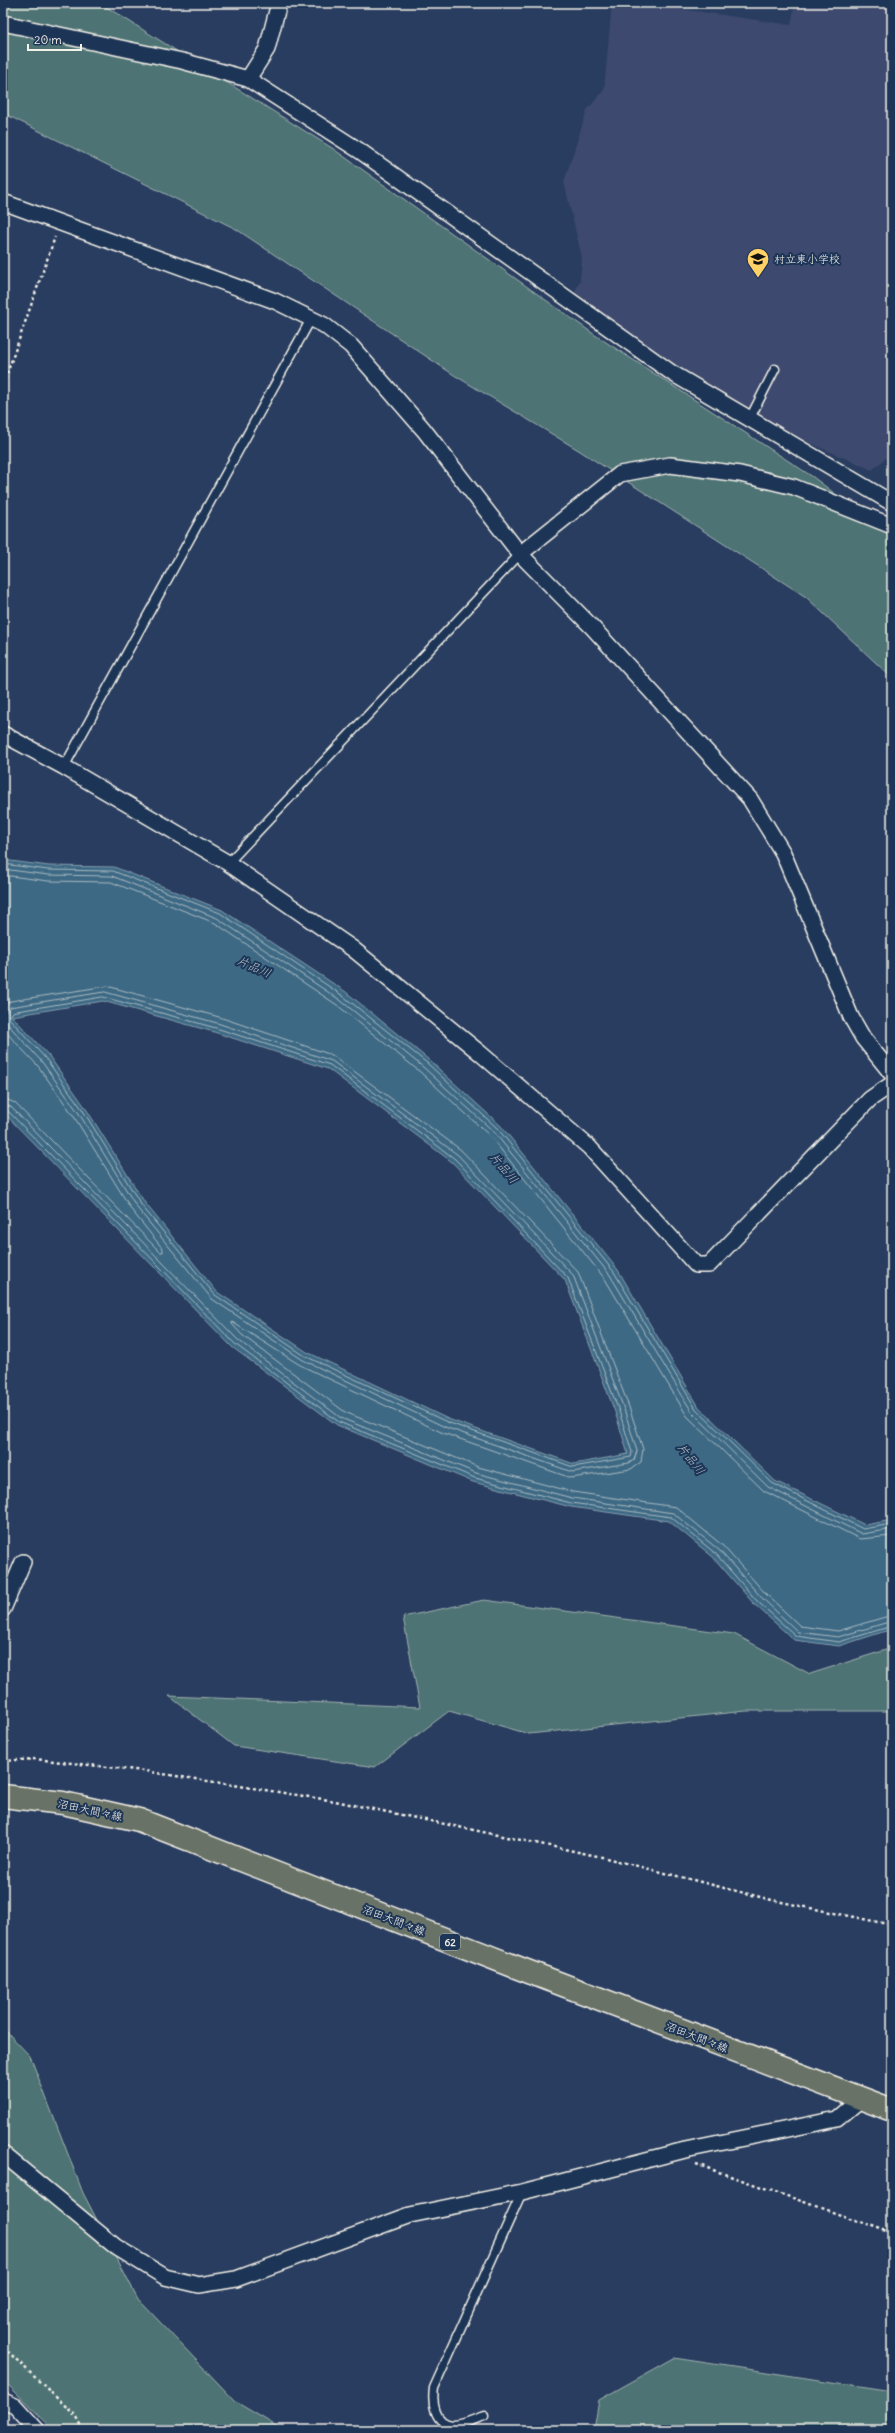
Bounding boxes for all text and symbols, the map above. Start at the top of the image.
scale bar [28,26,81,52]
text: 20 m [34,32,62,47]
school or university icon: 村立東小学校 [745,246,771,279]
place label: 村立東小学校 [774,252,840,266]
water label: 片品川 [235,952,274,981]
water label: 片品川 [487,1149,522,1186]
water label: 片品川 [674,1440,708,1477]
street label: 沼田大間々線 [56,1796,124,1824]
street label: 沼田大間々線 [361,1902,427,1938]
road number: 62 [440,1934,460,1950]
street label: 沼田大間々線 [664,2019,730,2055]

